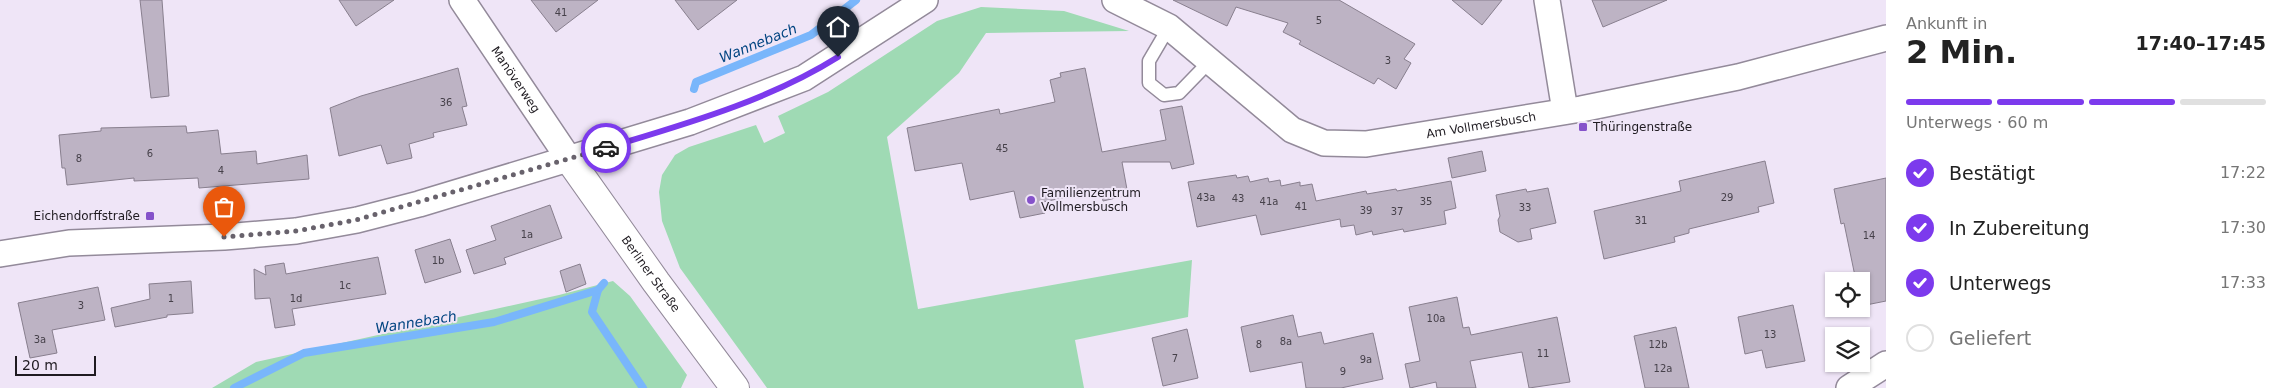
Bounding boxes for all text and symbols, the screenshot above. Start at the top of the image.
pin [817,6,859,57]
house number: 41 [555,7,567,18]
icon: home [824,13,852,41]
text: Ankunft in [1906,14,1987,33]
house number: 5 [1316,15,1322,26]
water label: Wannebach [717,20,799,66]
text: 17:40–17:45 [2136,32,2266,54]
text: 2 Min. [1906,33,2017,71]
street label: Manöverweg [488,44,543,115]
house number: 3 [1385,55,1391,66]
house number: 36 [440,97,452,108]
street label: Am Vollmersbusch [1425,109,1537,141]
text: Unterwegs · 60 m [1906,113,2048,132]
place label: Thüringenstraße [1592,120,1692,134]
marker: Thüringenstraße [1577,121,1589,133]
courier [581,123,631,173]
icon: car [592,134,620,162]
house number: 45 [996,143,1008,154]
house number: 6 [147,148,153,159]
house number: 8 [76,153,82,164]
icon: check [1906,159,1934,187]
text: Bestätigt [1949,162,2035,184]
text: 17:22 [2220,163,2266,182]
house number: 4 [218,165,224,176]
pin [203,186,245,237]
place label: Familienzentrum Vollmersbusch [1041,186,1141,214]
house number: 43a [1197,192,1215,203]
house number: 29 [1721,192,1733,203]
icon: bag [210,193,238,221]
house number: 43 [1232,193,1244,204]
marker: Familienzentrum Vollmersbusch [1025,194,1037,206]
house number: 41a [1260,196,1278,207]
house number: 35 [1420,196,1432,207]
house number: 41 [1295,201,1307,212]
house number: 33 [1519,202,1531,213]
house number: 39 [1360,205,1372,216]
house number: 37 [1391,206,1403,217]
place label: Eichendorffstraße [34,209,140,223]
marker: Eichendorffstraße [144,210,156,222]
icon: check [1906,214,1934,242]
house number: 31 [1635,215,1647,226]
text: In Zubereitung [1949,217,2089,239]
text: 17:30 [2220,218,2266,237]
house number: 1a [521,229,533,240]
house number: 14 [1863,230,1875,241]
street label: Berliner Straße [619,233,683,315]
house number: 1b [432,255,444,266]
icon: check [1906,269,1934,297]
map controls [1825,272,1870,372]
button: locate [1825,272,1870,317]
text: Unterwegs [1949,272,2051,294]
text: 17:33 [2220,273,2266,292]
house number: 1c [339,280,351,291]
house number: 1 [168,293,174,304]
house number: 1d [290,293,302,304]
house number: 3 [78,300,84,311]
water label: Wannebach [374,308,458,336]
house number: 10a [1427,313,1445,324]
button: layers [1825,327,1870,372]
text: Geliefert [1949,327,2031,349]
house number: 13 [1764,329,1776,340]
house number: 3a [34,334,46,345]
house number: 8a [1280,336,1292,347]
house number: 8 [1256,339,1262,350]
house number: 12b [1648,339,1668,350]
house number: 11 [1537,348,1549,359]
scale bar [15,353,96,376]
house number: 7 [1172,353,1178,364]
house number: 9a [1360,354,1372,365]
text: 20 m [22,357,58,373]
house number: 12a [1654,363,1672,374]
house number: 9 [1340,366,1346,377]

